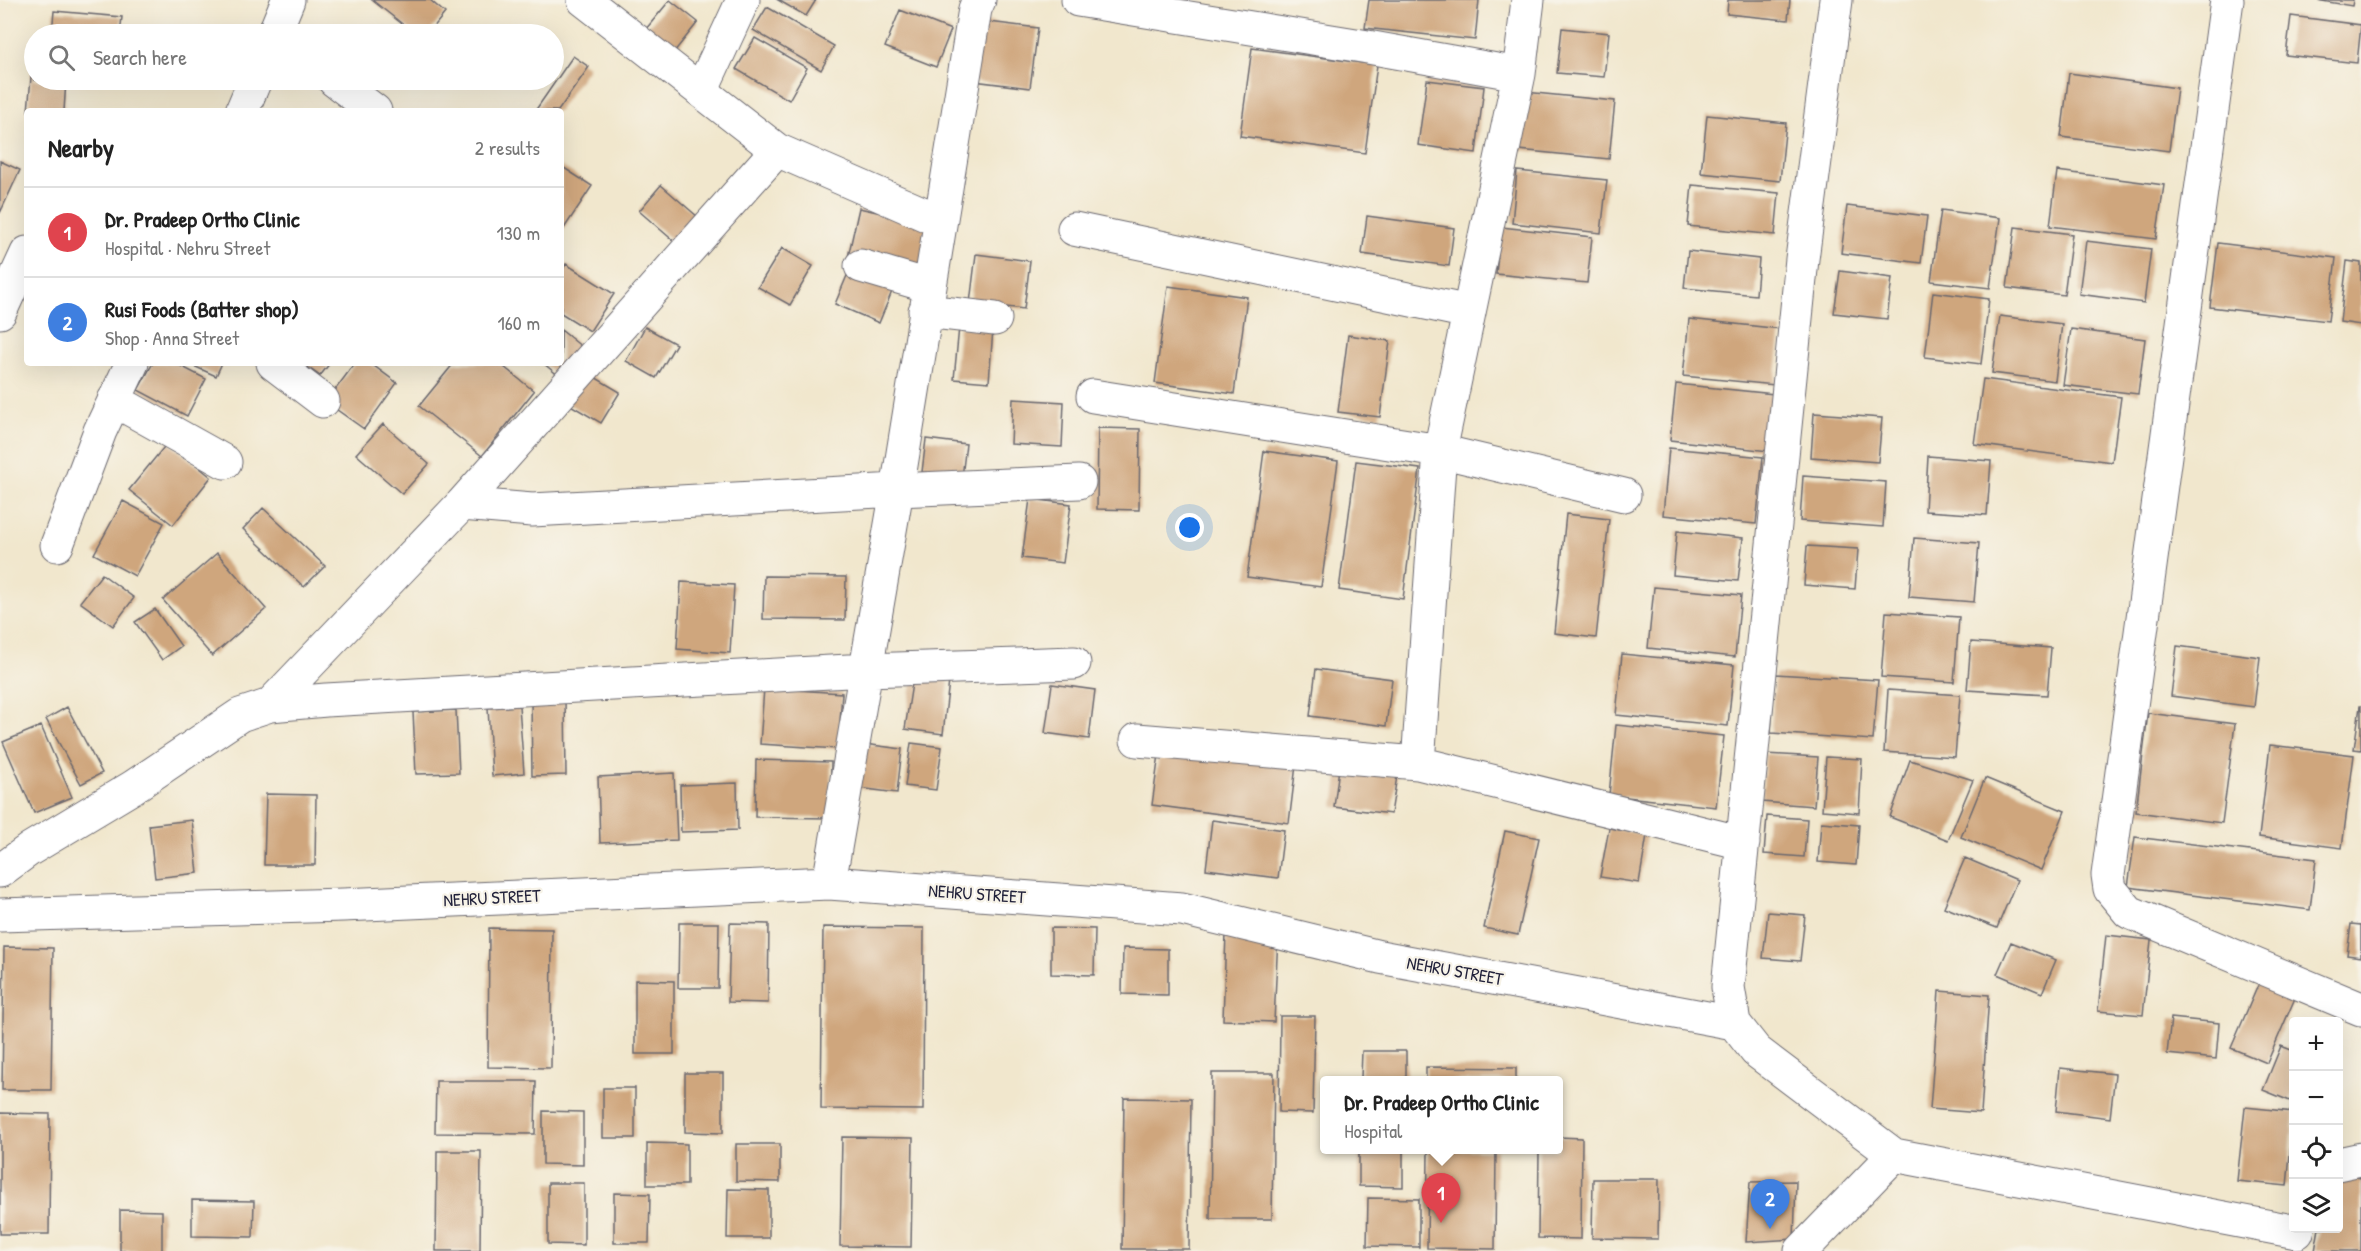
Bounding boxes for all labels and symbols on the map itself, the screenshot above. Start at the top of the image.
your location [1175,513,1204,542]
street label: NEHRU STREET [928,878,1027,909]
street label: NEHRU STREET [443,882,542,913]
street label: NEHRU STREET [1405,950,1506,991]
pin: 1 [1422,1174,1460,1223]
pin: 2 [1750,1180,1790,1229]

